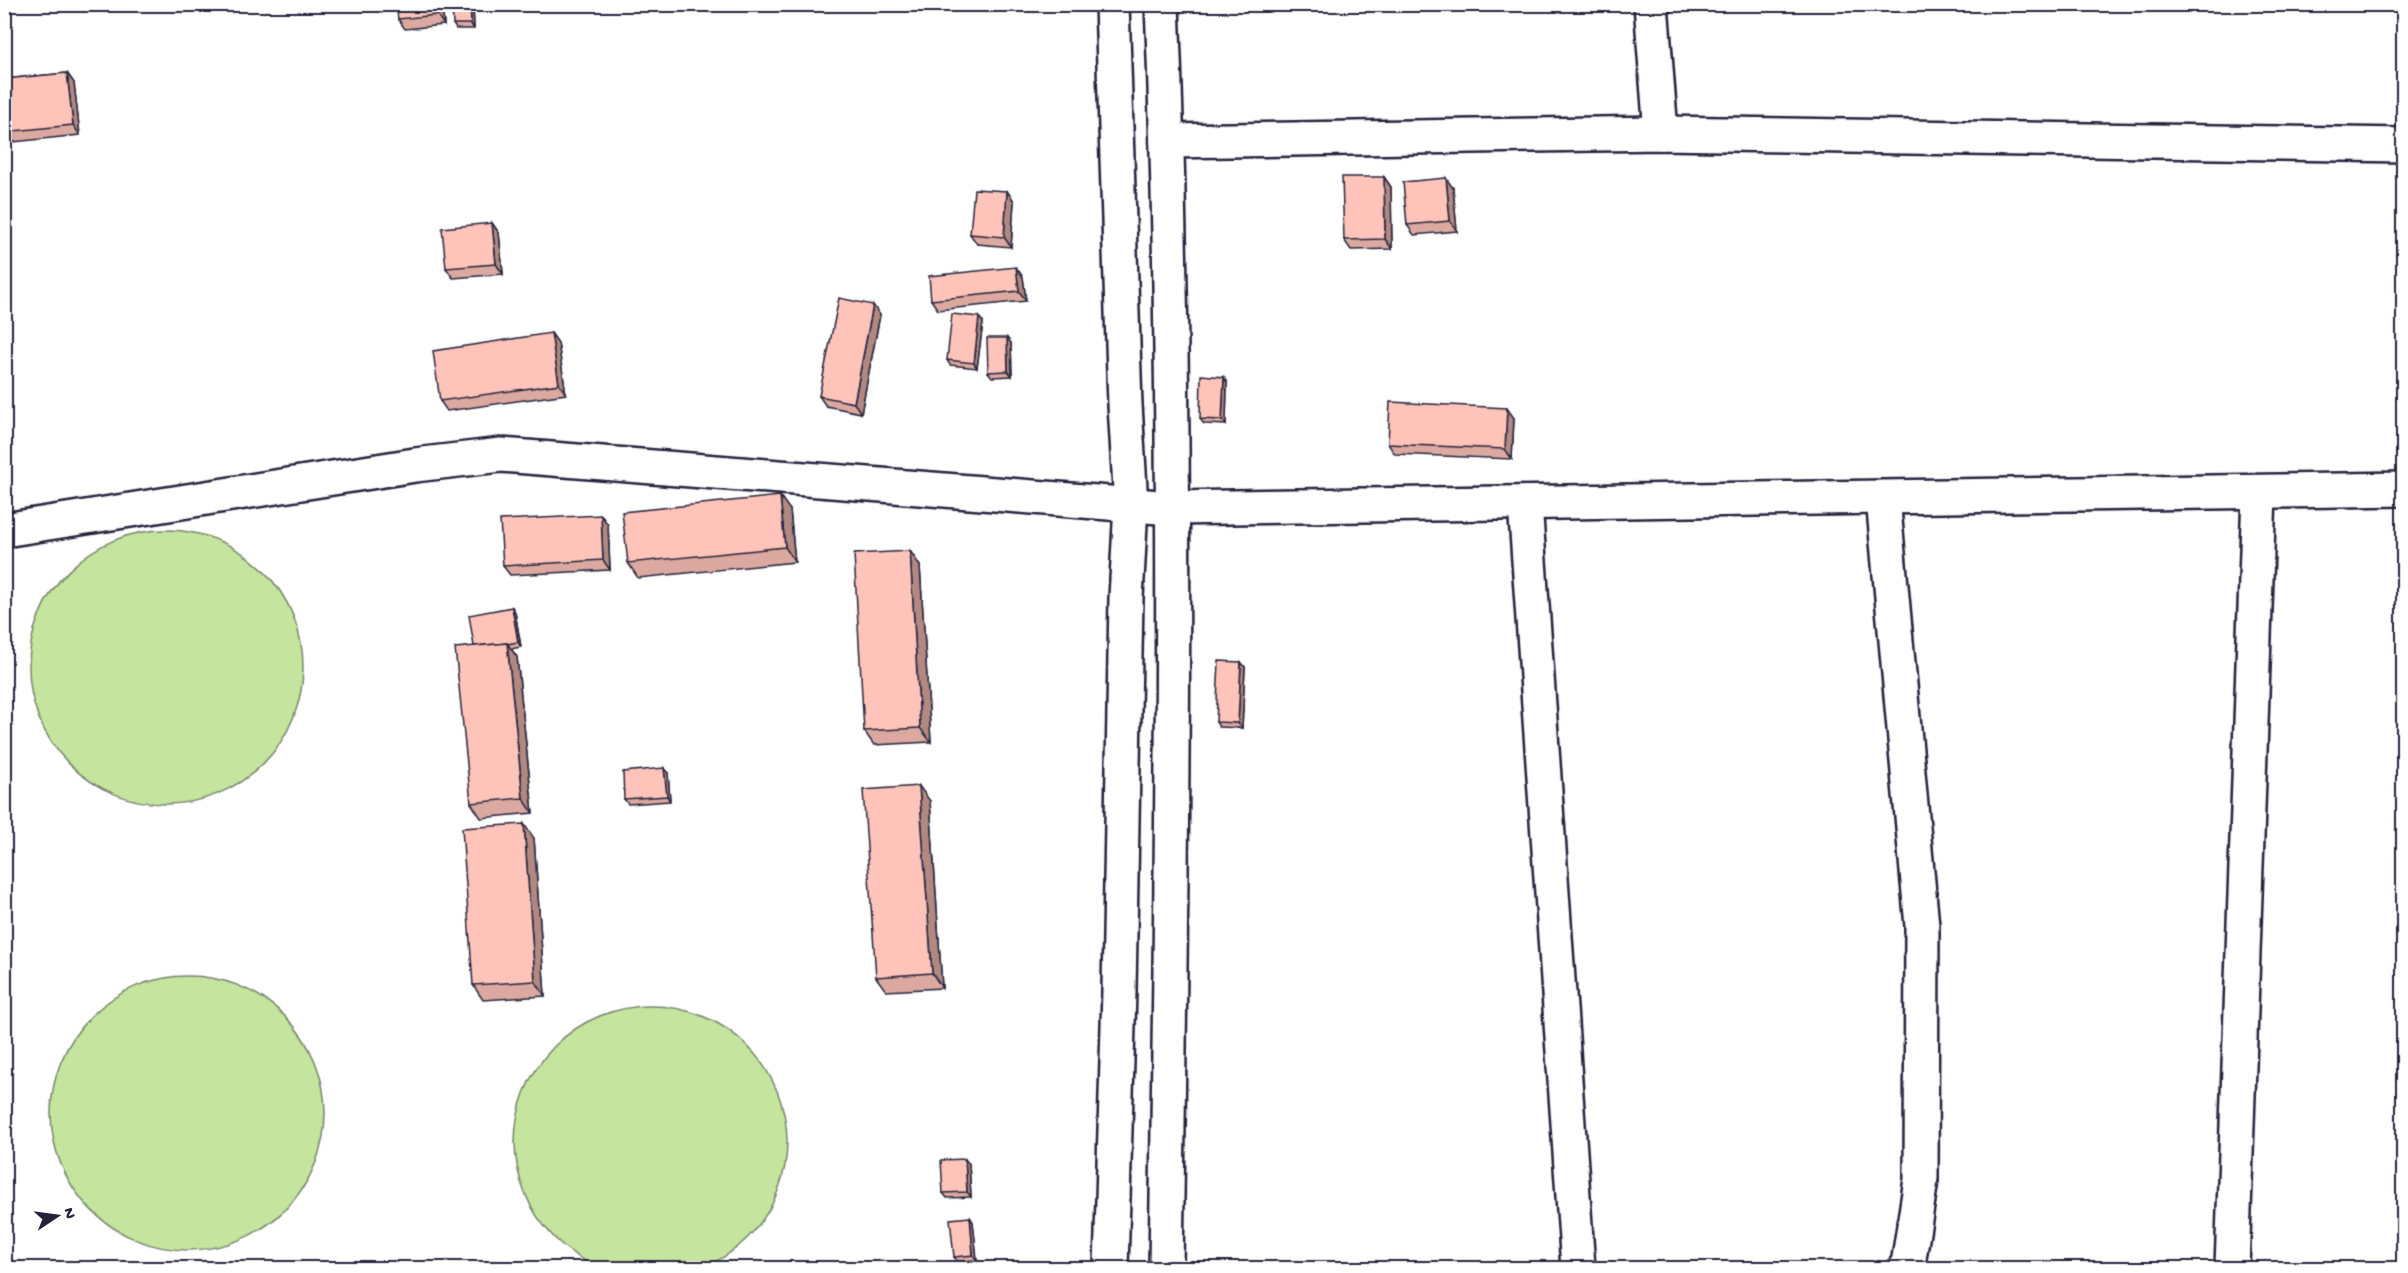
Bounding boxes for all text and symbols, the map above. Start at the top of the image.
north arrow [27,1186,87,1246]
text: N [58,1206,79,1221]

